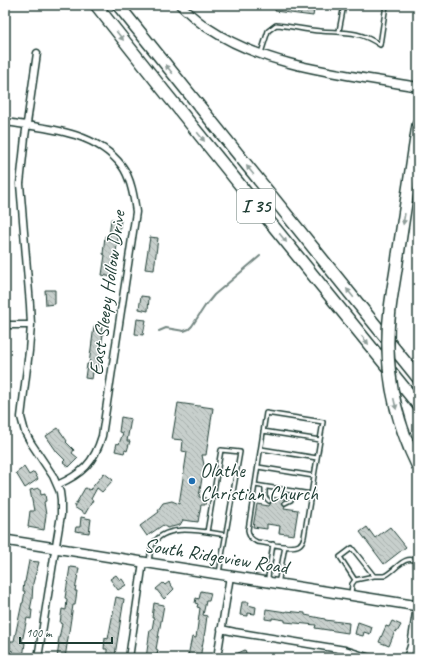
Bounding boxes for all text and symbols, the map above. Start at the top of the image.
one-way arrow [116,30,124,41]
one-way arrow [164,63,173,74]
one-way arrow [197,132,206,143]
one-way arrow [246,164,255,175]
road number: I 35 [237,189,275,223]
street label: East Sleepy Hollow Drive [83,208,131,377]
one-way arrow [401,213,407,225]
one-way arrow [279,233,287,244]
one-way arrow [345,287,354,298]
one-way arrow [360,334,369,345]
one-way arrow [392,398,398,410]
place label: Olathe Christian Church [200,458,319,506]
marker: Olathe Christian Church [187,476,197,486]
street label: South Ridgeview Road [142,532,293,580]
scale bar [20,619,112,645]
text: 100 m [26,625,53,641]

